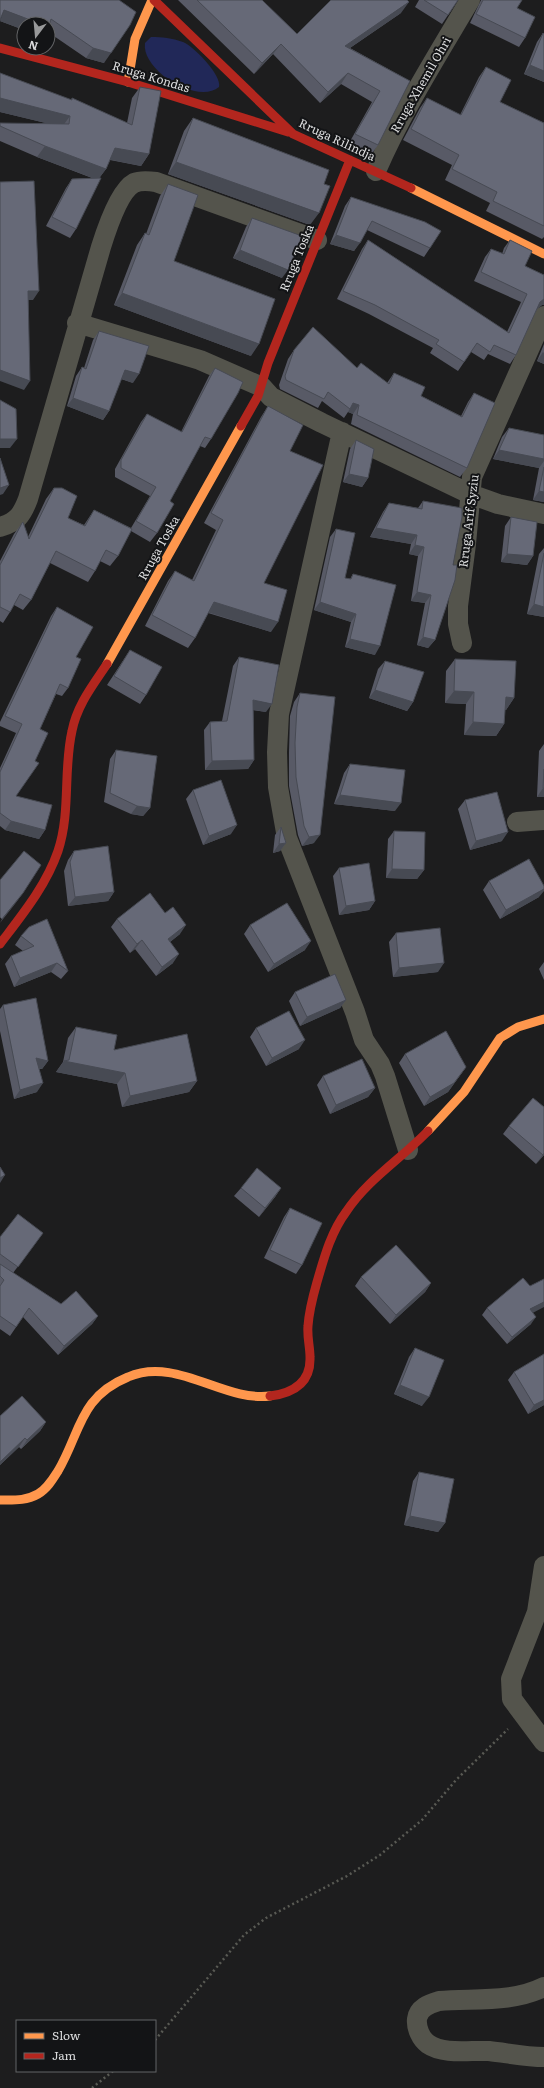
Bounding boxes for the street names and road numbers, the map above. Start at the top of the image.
street label: Rruga Xhemil Ohri [385,33,455,136]
street label: Rruga Kondas [110,56,193,97]
street label: Rruga Rilindja [296,113,379,165]
street label: Rruga Toska [274,221,318,294]
street label: Rruga Arif Syziu [453,473,483,569]
street label: Rruga Toska [133,511,184,583]

